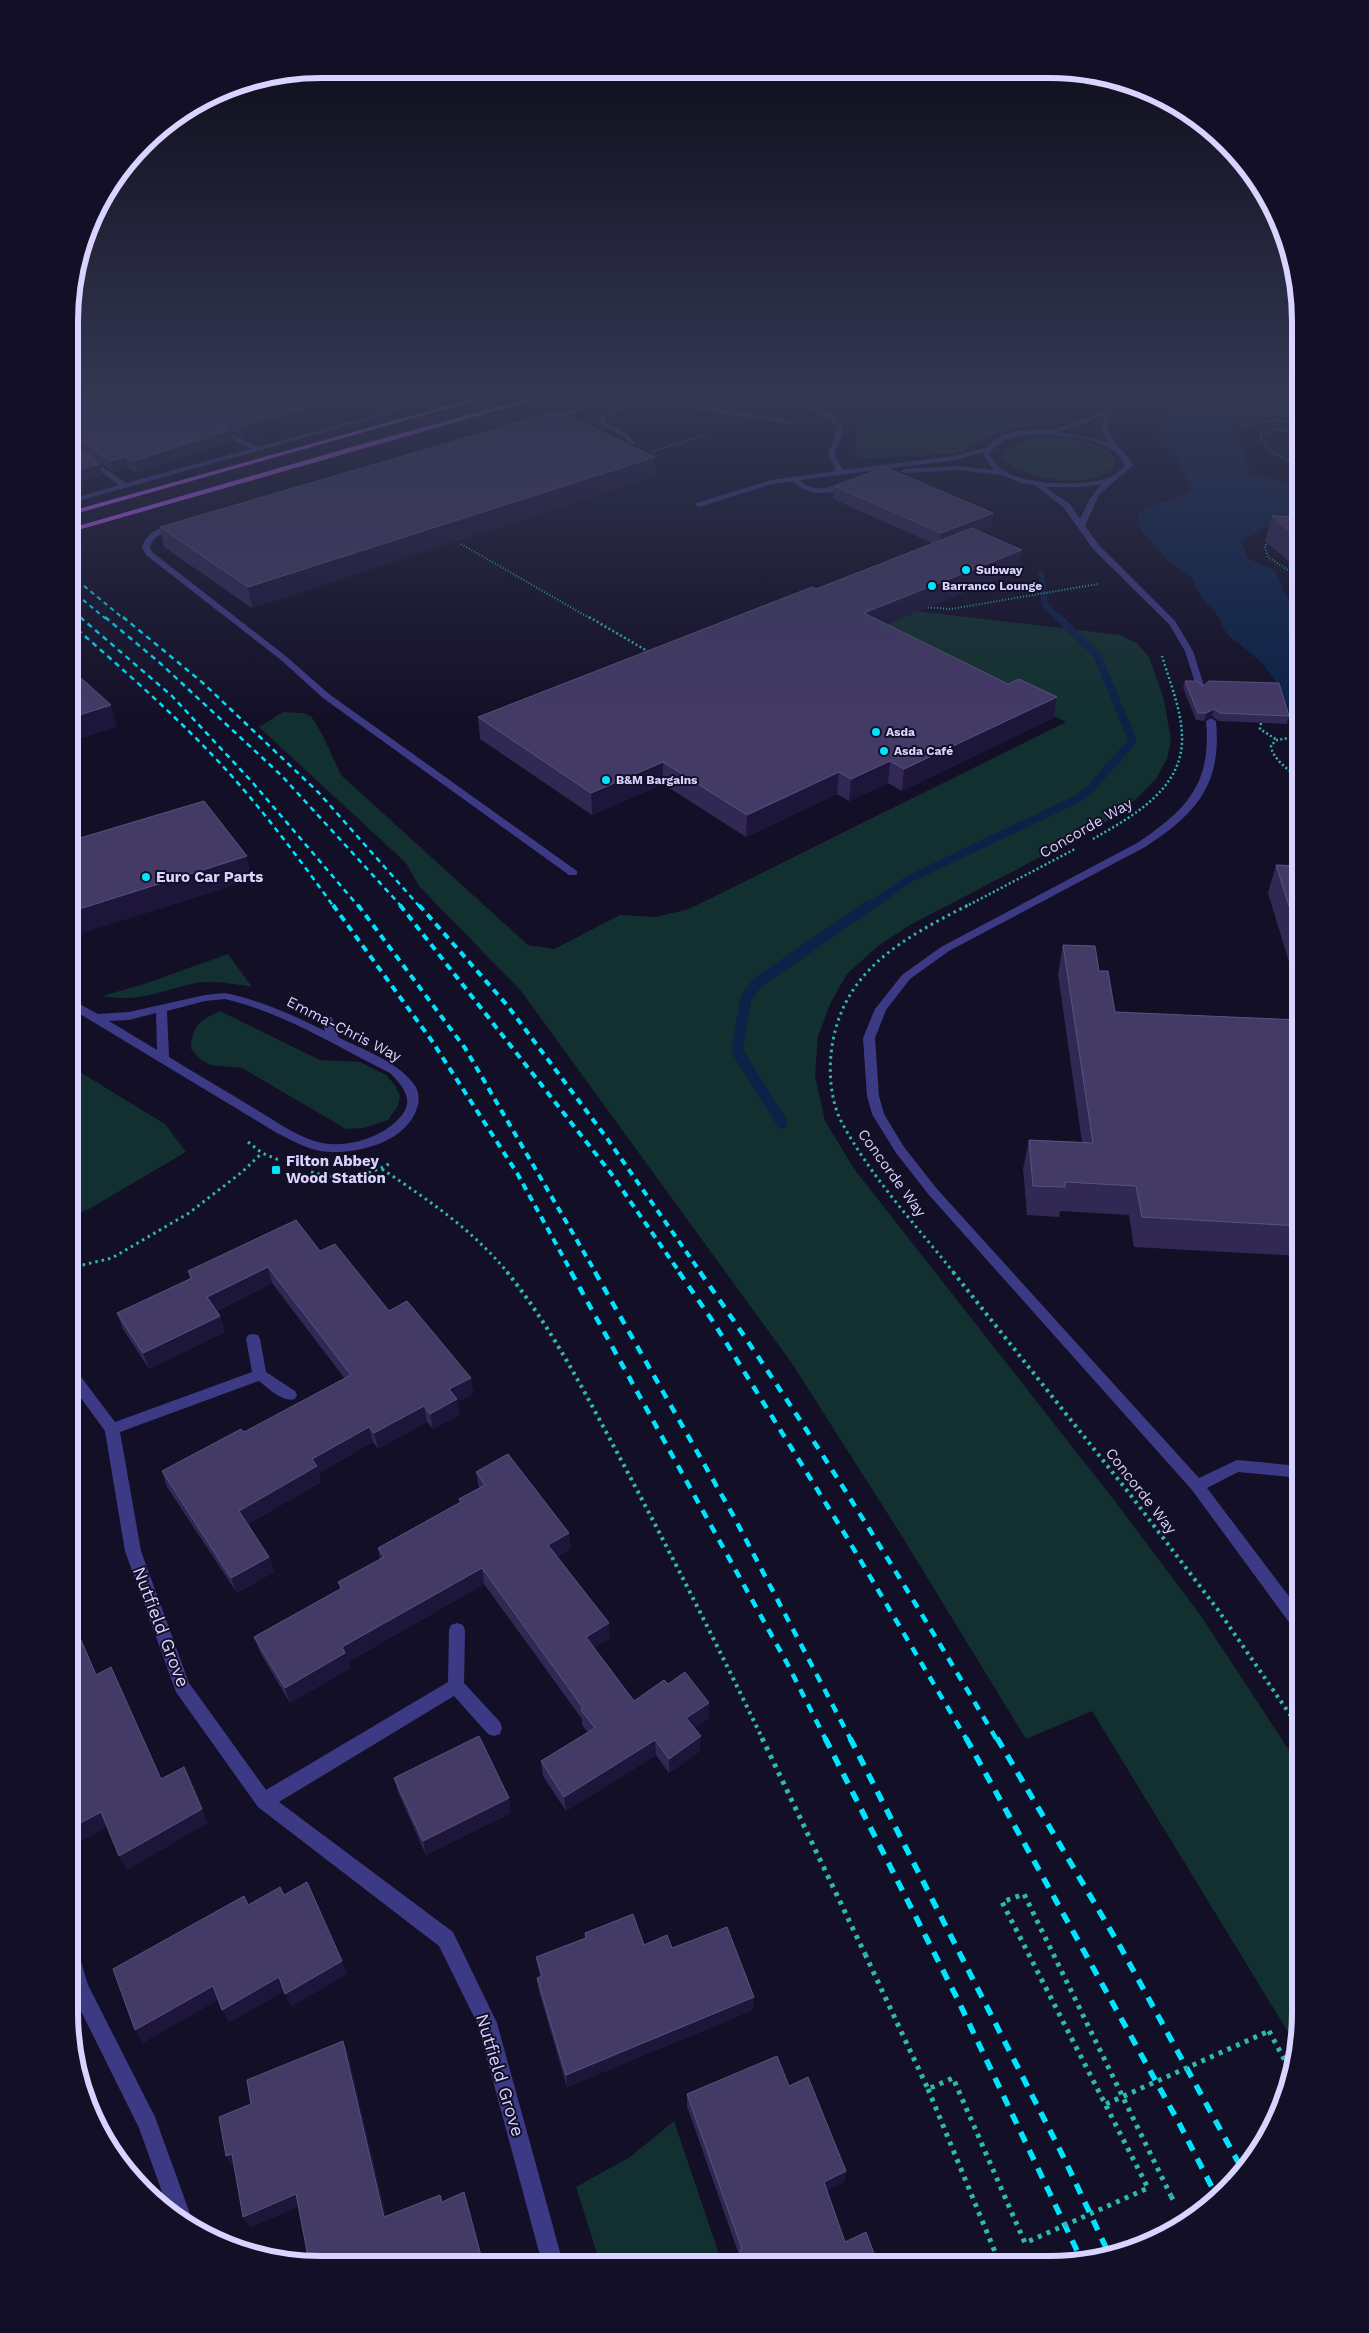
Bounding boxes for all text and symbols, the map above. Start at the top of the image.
place label: Subway [976,563,1023,577]
marker: Subway [960,564,972,576]
place label: Barranco Lounge [942,579,1042,593]
marker: Barranco Lounge [926,580,938,592]
place label: Asda [886,725,915,739]
marker: Asda [870,726,882,738]
place label: Asda Café [894,744,953,758]
marker: Asda Café [878,745,890,757]
place label: B&M Bargains [616,773,698,787]
marker: B&M Bargains [600,774,612,786]
street label: Concorde Way [1036,794,1136,862]
place label: Euro Car Parts [156,868,263,886]
marker: Euro Car Parts [140,871,152,883]
street label: Emma-Chris Way [284,992,404,1066]
street label: Concorde Way [854,1126,930,1221]
place label: Filton Abbey Wood Station [286,1152,386,1187]
marker: Filton Abbey Wood Station [270,1164,282,1176]
street label: Concorde Way [1102,1444,1180,1538]
street label: Nutfield Grove [129,1564,194,1690]
street label: Nutfield Grove [472,2011,529,2139]

